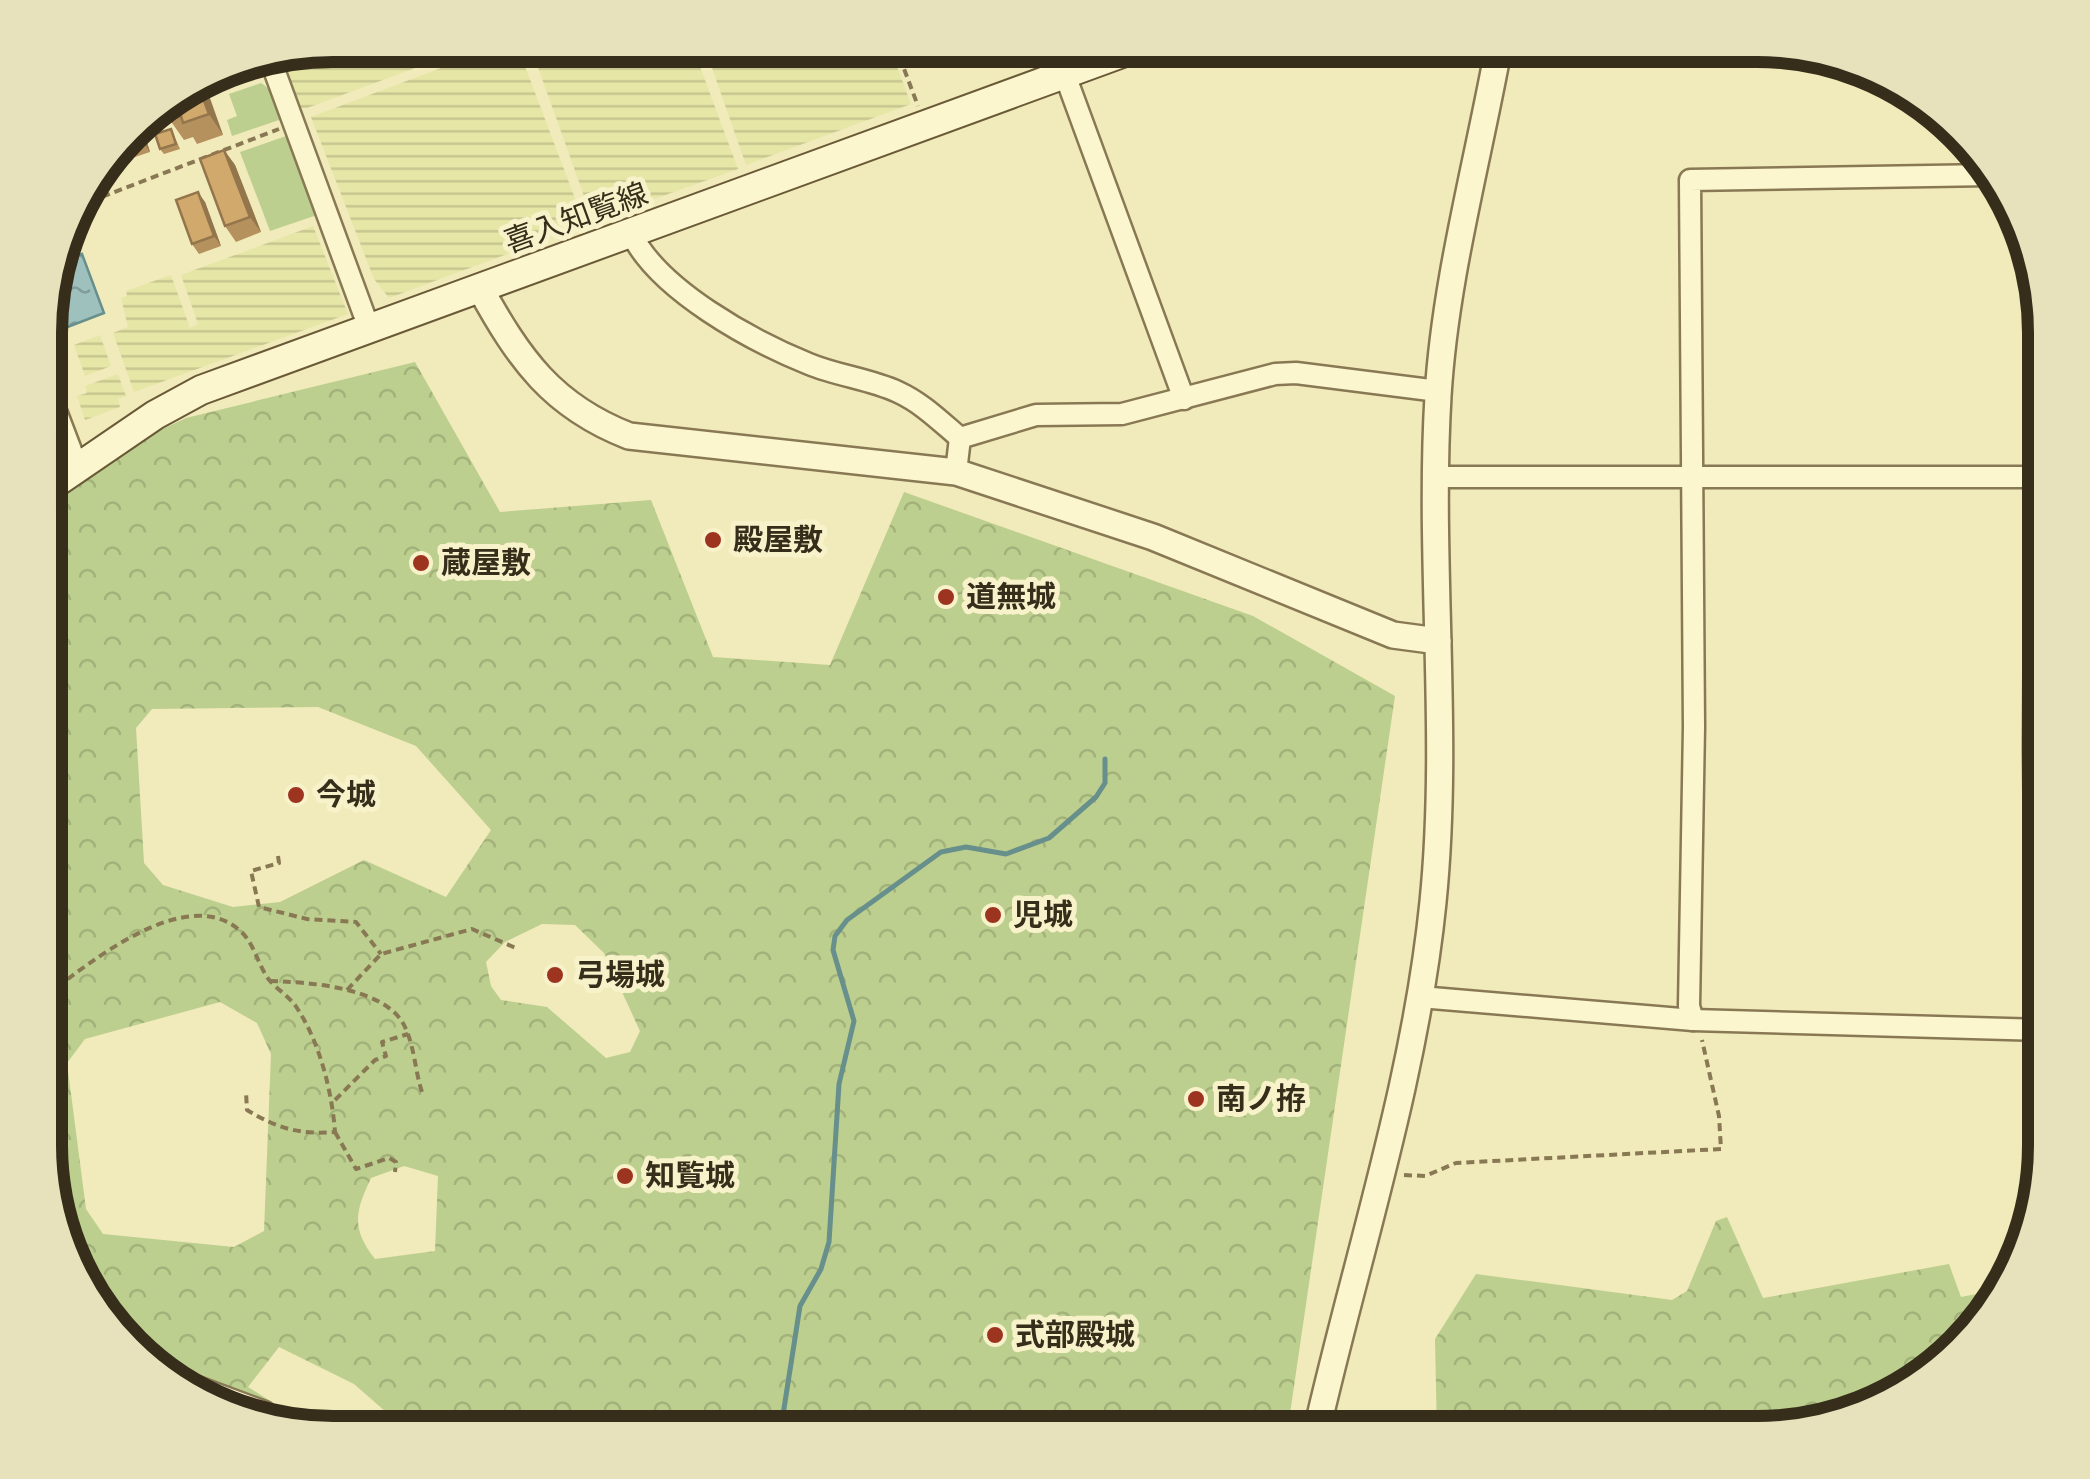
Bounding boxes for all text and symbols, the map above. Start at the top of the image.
street label: 喜入知覧線 [499,175,653,261]
place label: 殿屋敷 [733,522,823,558]
marker: 殿屋敷 [702,529,724,551]
place label: 蔵屋敷 [441,545,531,581]
marker: 蔵屋敷 [410,552,432,574]
place label: 道無城 [966,579,1056,615]
marker: 道無城 [935,586,957,608]
place label: 今城 [316,777,376,813]
marker: 今城 [285,784,307,806]
place label: 児城 [1013,897,1073,933]
marker: 児城 [982,904,1004,926]
place label: 弓場城 [575,957,665,993]
marker: 弓場城 [544,964,566,986]
place label: 南ノ拵 [1216,1081,1306,1117]
marker: 南ノ拵 [1185,1088,1207,1110]
place label: 知覧城 [645,1158,735,1194]
marker: 知覧城 [614,1165,636,1187]
place label: 式部殿城 [1015,1317,1135,1353]
marker: 式部殿城 [984,1324,1006,1346]

